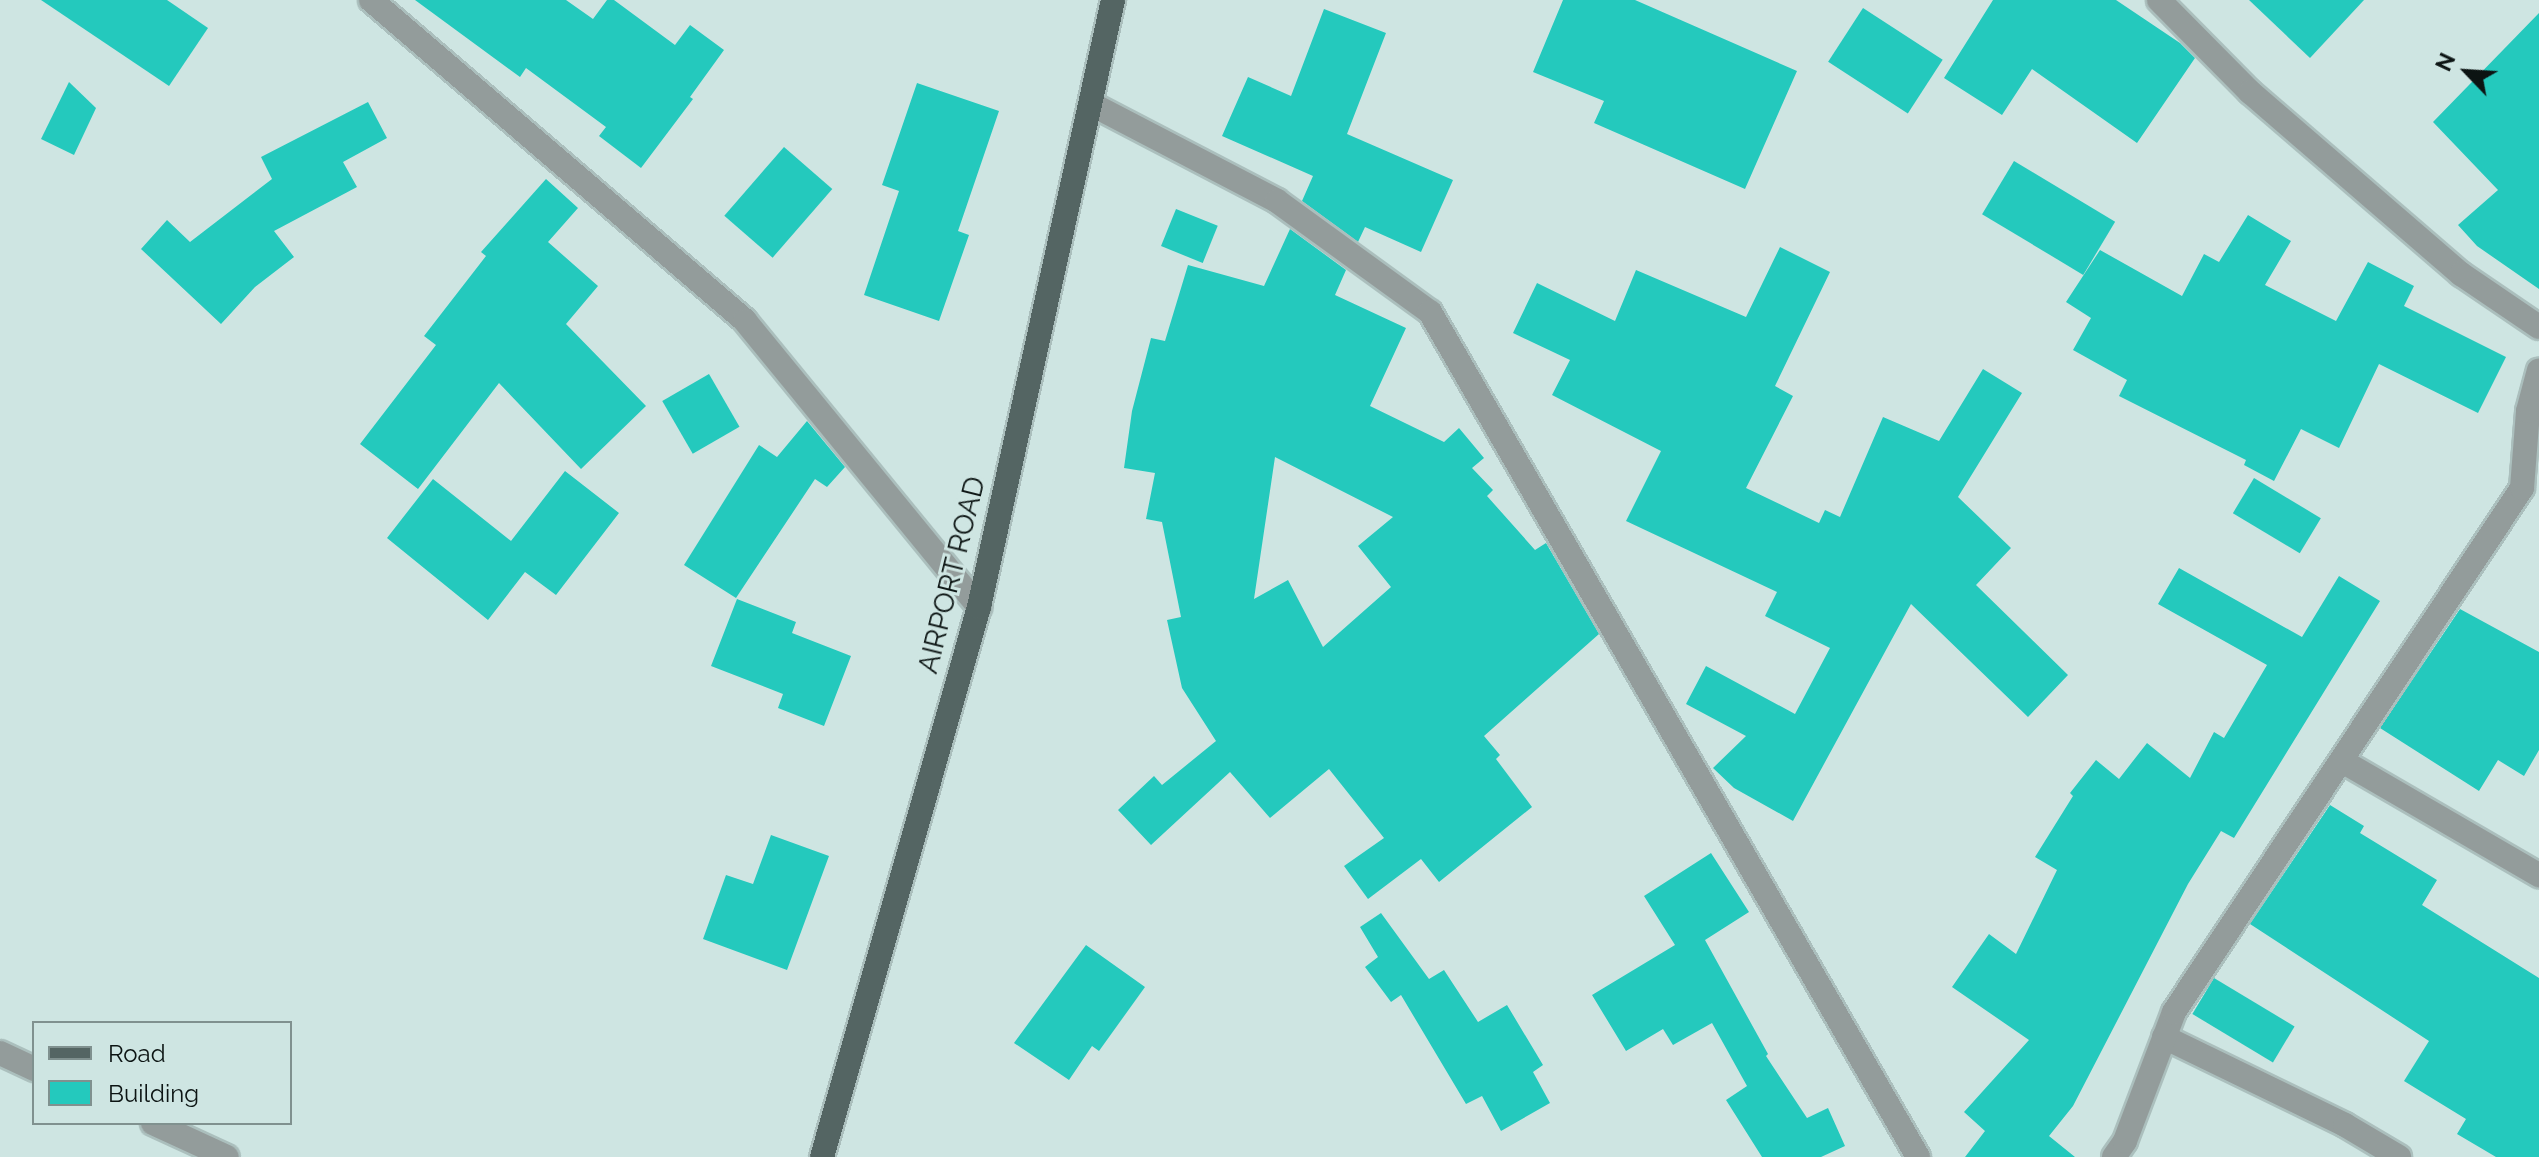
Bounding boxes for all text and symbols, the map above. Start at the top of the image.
north arrow [2427,32,2507,112]
text: N [2430,49,2461,75]
street label: AIRPORT ROAD [911,473,993,677]
legend [32,1021,292,1125]
text: Road [108,1039,166,1068]
text: Building [108,1079,199,1108]

